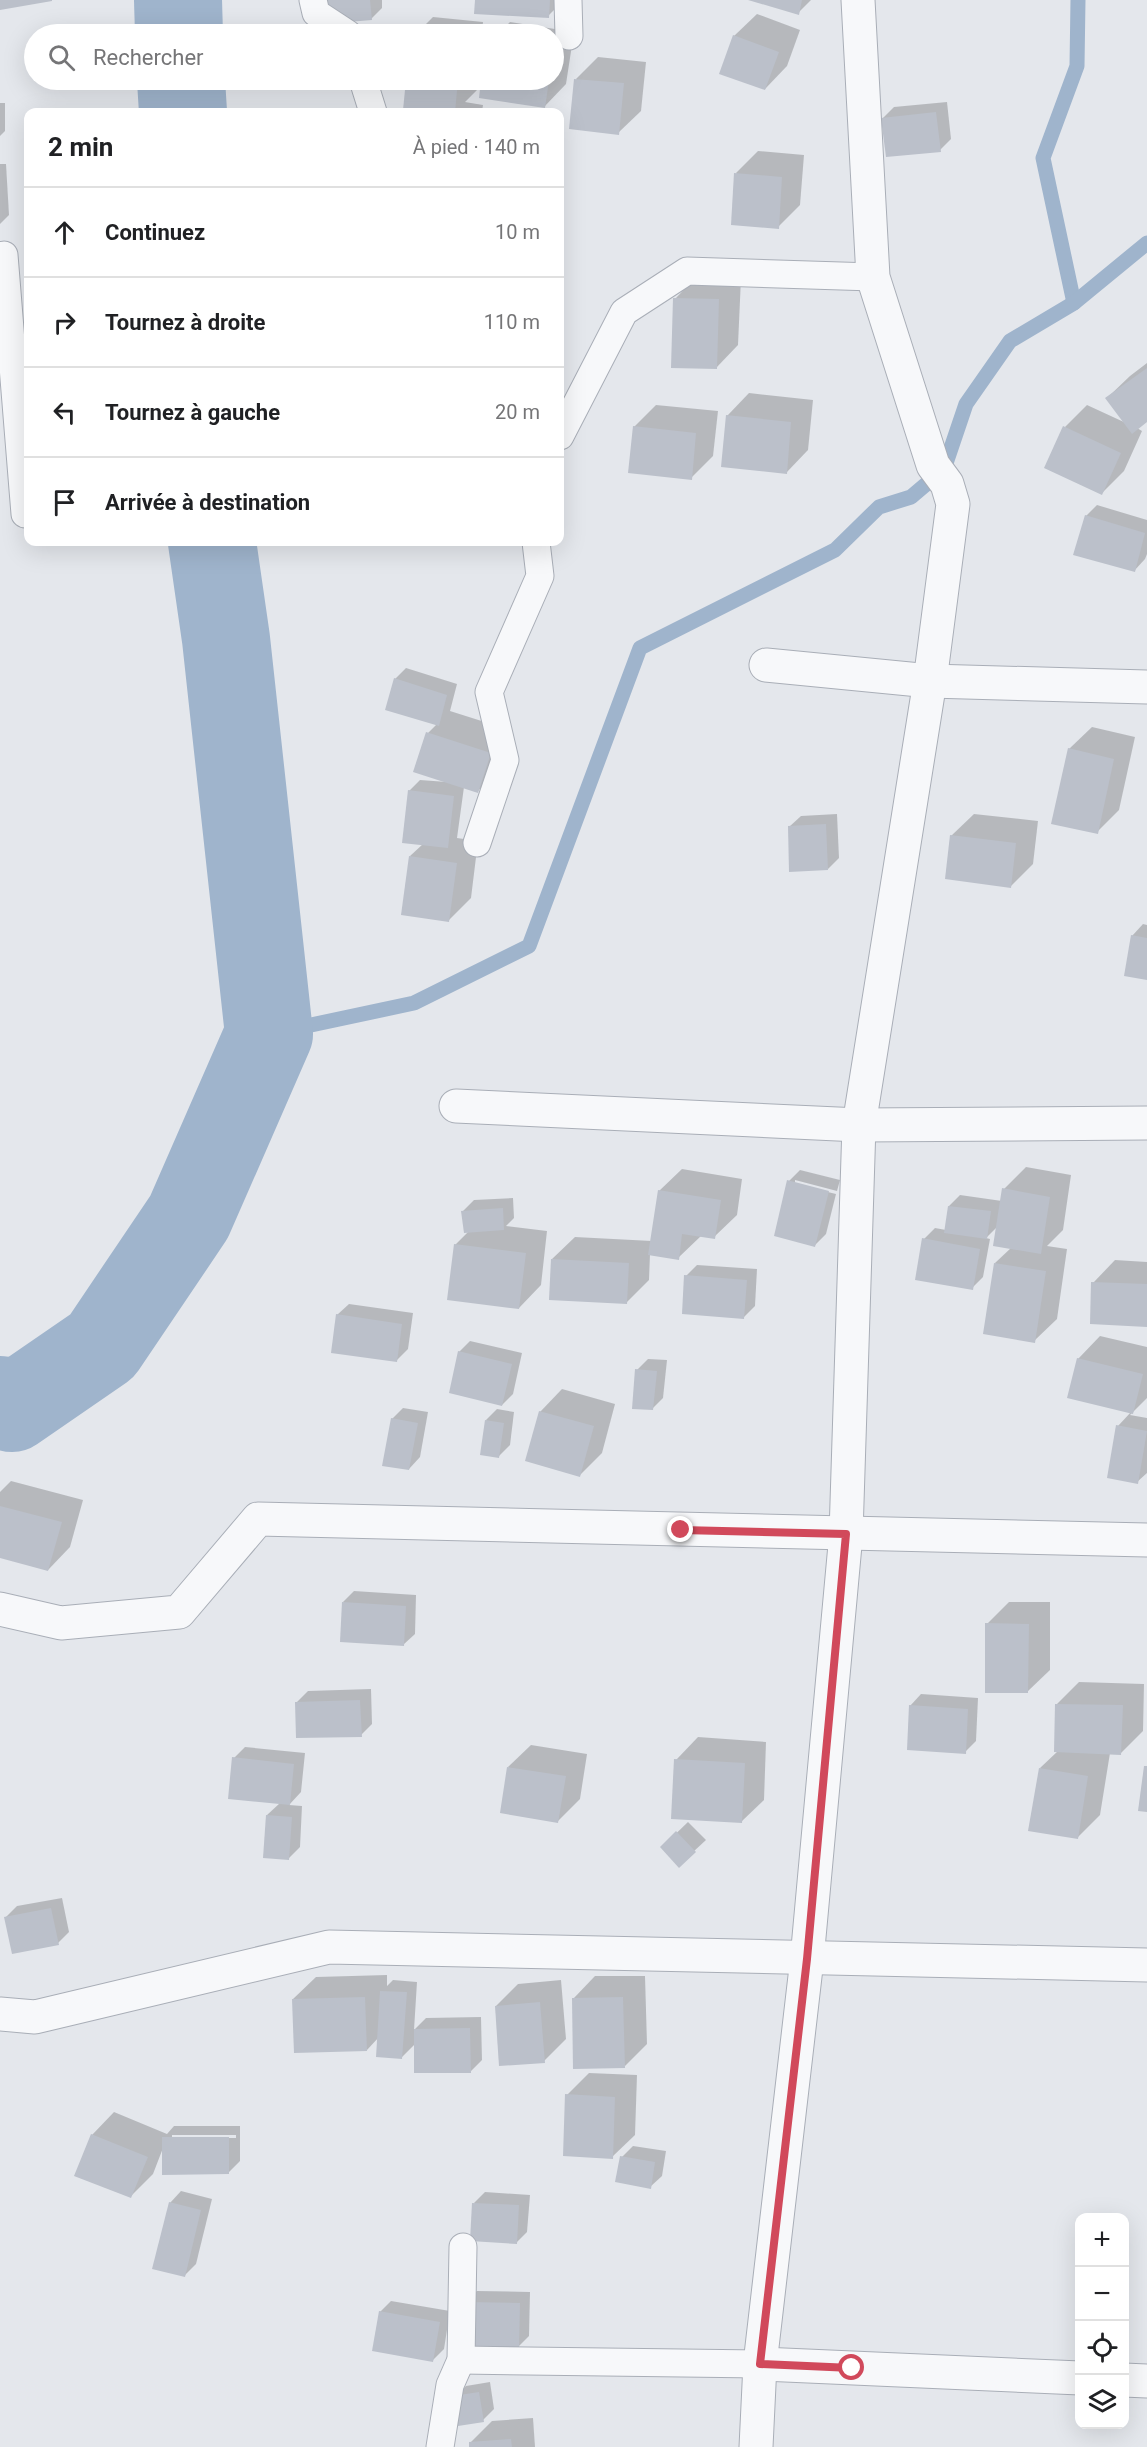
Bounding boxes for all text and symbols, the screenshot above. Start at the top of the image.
search box [24,24,564,90]
icon: search [45,41,78,74]
text: Rechercher [93,45,204,70]
text: 2 min [48,132,113,162]
text: À pied · 140 m [413,135,540,159]
icon: ahead [48,216,81,249]
text: Continuez [105,220,205,245]
text: 10 m [495,220,540,244]
icon: right [48,306,81,339]
text: Tournez à droite [105,310,265,335]
text: 110 m [484,310,540,334]
icon: left [48,396,81,429]
text: Tournez à gauche [105,400,280,425]
text: 20 m [495,400,540,424]
icon: arrive [48,486,81,519]
text: Arrivée à destination [105,490,310,515]
route end [667,1516,693,1542]
map controls [1075,2213,1129,2429]
button: + [1075,2213,1129,2267]
button: − [1075,2267,1129,2321]
button: locate [1075,2321,1129,2375]
route start [838,2354,864,2380]
button: layers [1075,2375,1129,2429]

